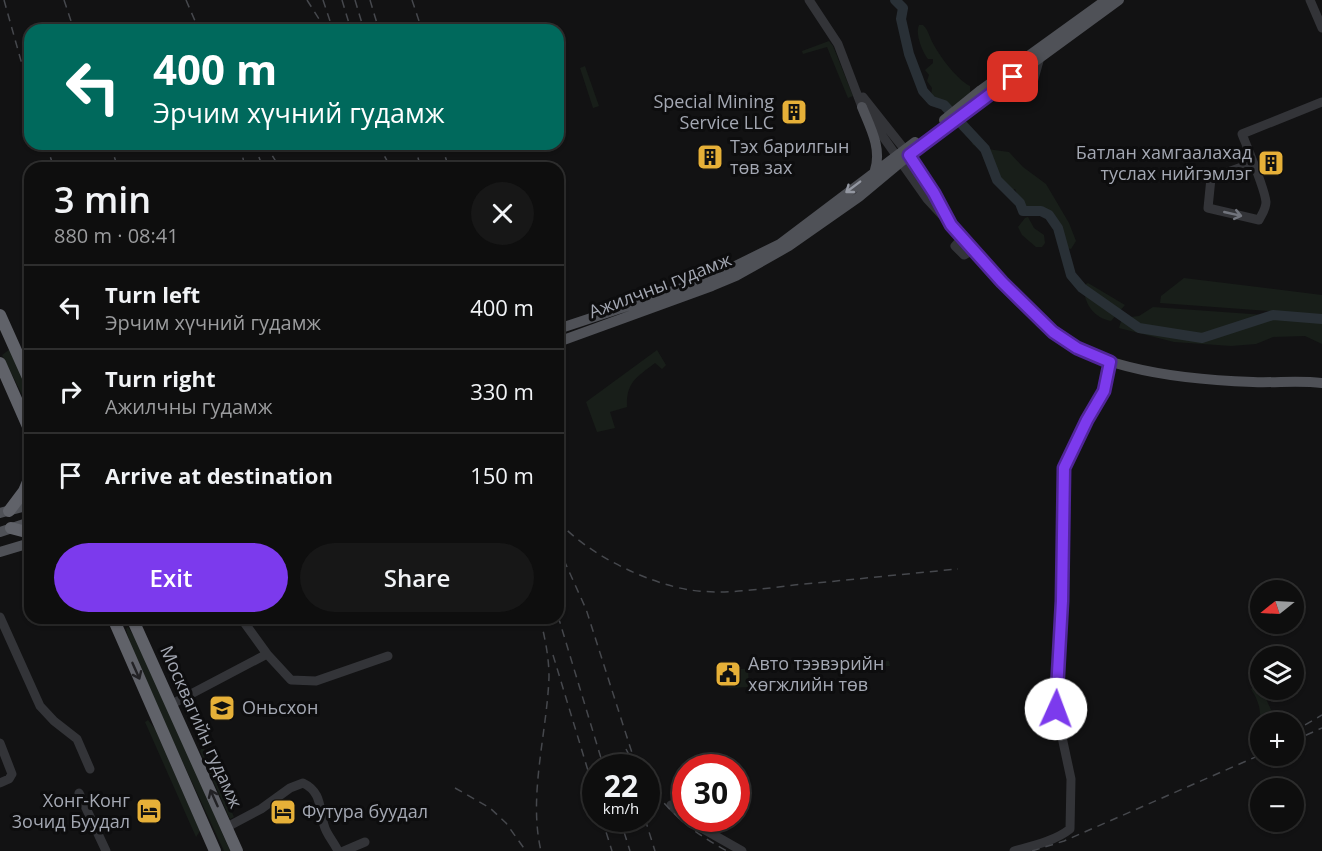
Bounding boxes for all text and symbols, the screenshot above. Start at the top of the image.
text: 400 m [153,40,277,97]
icon: left [54,48,132,126]
pin [987,51,1038,102]
icon: arrive [996,60,1029,93]
place label: Special Mining Service LLC [653,89,774,134]
text: Эрчим хүчний гудамж [153,94,445,131]
building icon: Special Mining Service LLC [779,97,809,127]
place label: Тэх барилгын төв зах [730,134,849,179]
place label: Батлан хамгаалахад туслах нийгэмлэг [1076,140,1252,185]
building icon: Тэх барилгын төв зах [695,142,725,172]
building icon: Батлан хамгаалахад туслах нийгэмлэг [1256,148,1286,178]
text: 3 min [54,175,151,224]
one-way arrow [846,180,862,193]
button: close [471,182,534,245]
one-way arrow [1223,209,1243,220]
text: 880 m · 08:41 [54,222,179,249]
street label: Ажилчны гудамж [585,247,735,323]
text: Turn left [105,279,200,309]
icon: left [54,291,87,324]
text: 400 m [470,292,534,322]
text: Эрчим хүчний гудамж [105,309,321,336]
text: Turn right [105,363,216,393]
icon: right [54,375,87,408]
text: 330 m [470,376,534,406]
text: Ажилчны гудамж [105,393,272,420]
icon: arrive [54,459,87,492]
text: Arrive at destination [105,460,333,490]
text: 150 m [470,460,534,490]
button: Exit [54,543,288,612]
button: Share [300,543,534,612]
north arrow [1250,580,1304,634]
map controls [1250,580,1304,832]
street label: Москвагийн гудамж [155,642,249,812]
button: layers [1250,646,1304,700]
place label: Авто тээвэрийн хөгжлийн төв [748,651,884,696]
public building icon: Авто тээвэрийн хөгжлийн төв [713,659,743,689]
one-way arrow [131,662,143,680]
position arrow [1024,677,1088,741]
school or university icon: Оньсхон [207,693,237,723]
place label: Оньсхон [242,695,318,719]
button: + [1250,712,1304,766]
speed limit sign: 30 [672,754,750,832]
text: 22 [604,765,638,806]
button: − [1250,778,1304,832]
place label: Хонг-Kонг 3очид Буудал [12,788,130,833]
one-way arrow [207,789,219,807]
hotel icon: Хонг-Kонг 3очид Буудал [134,796,164,826]
hotel icon: Футура буудал [268,797,298,827]
text: km/h [603,798,639,818]
place label: Футура буудал [302,799,428,823]

